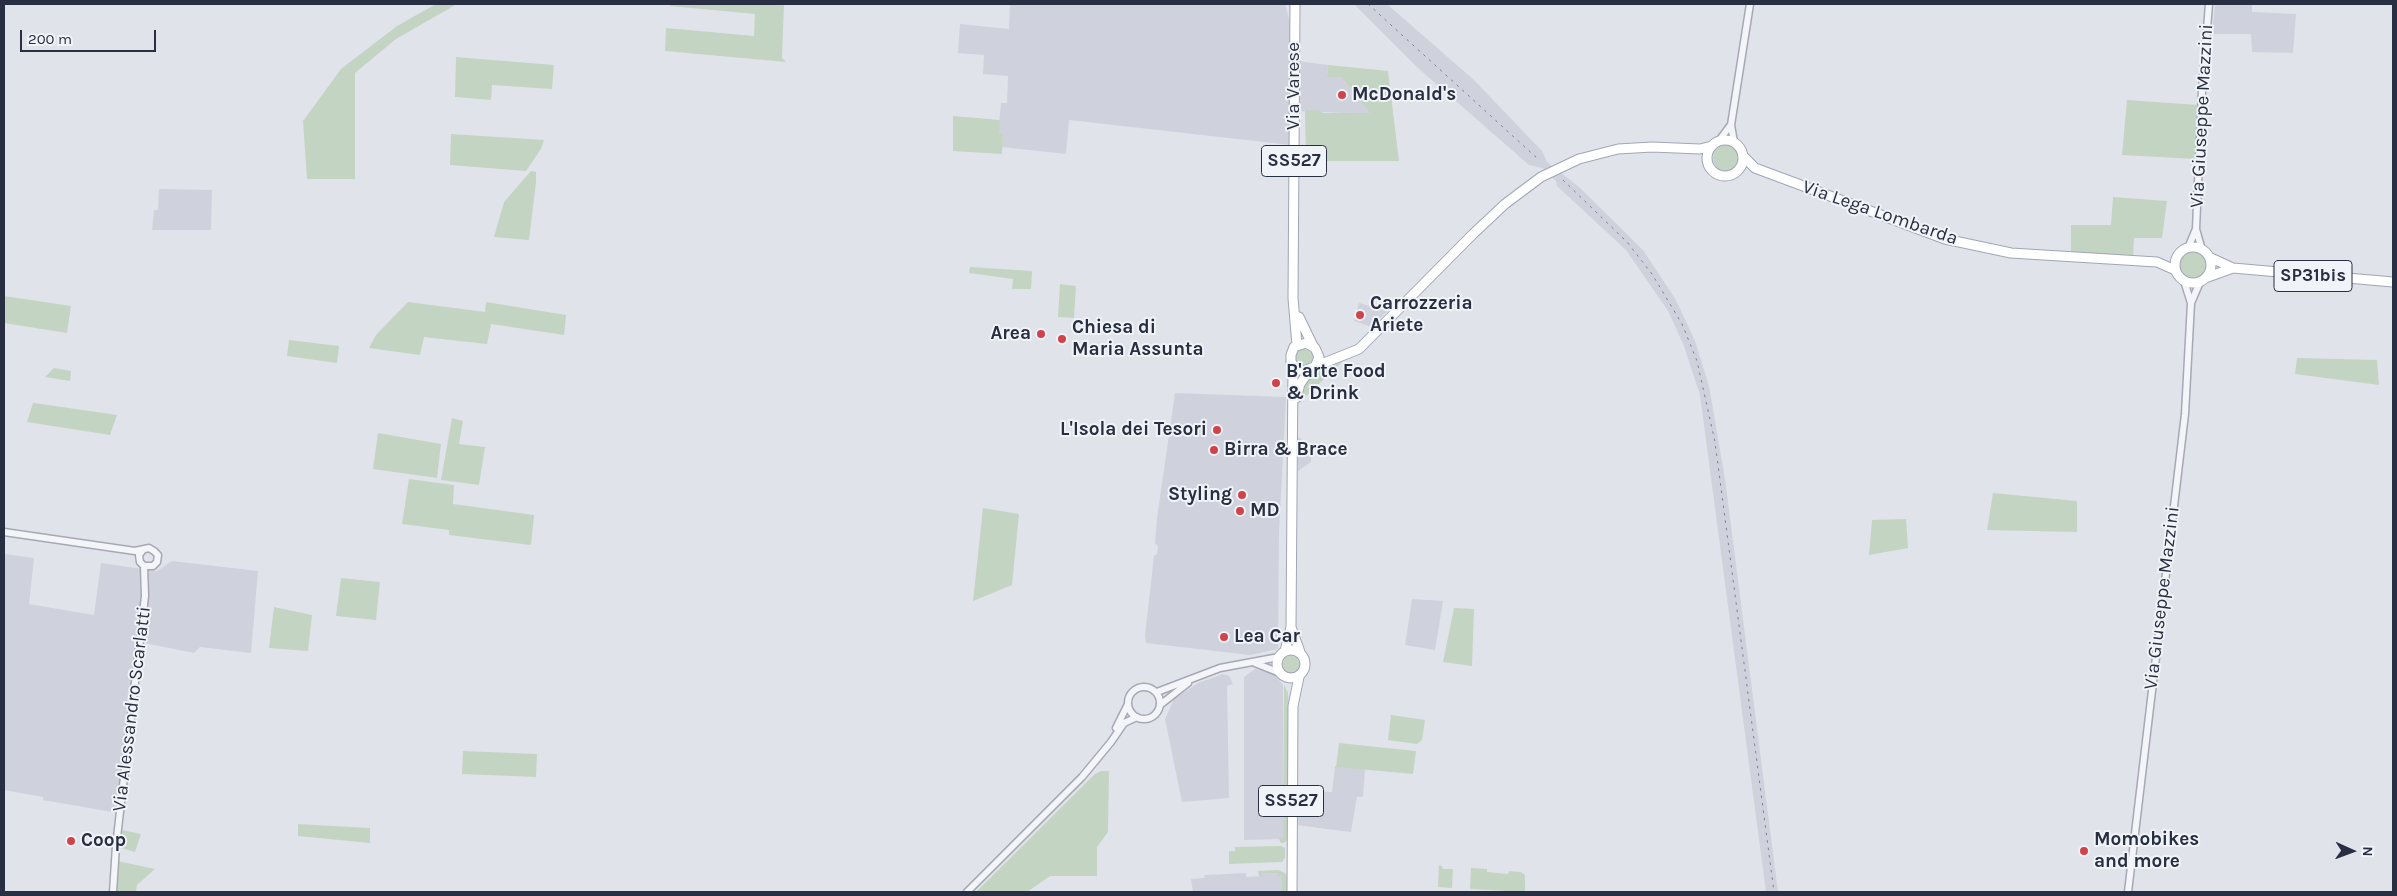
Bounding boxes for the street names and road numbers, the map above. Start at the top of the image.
street label: Via Giuseppe Mazzini [2186,23,2218,209]
street label: Via Varese [1283,42,1305,130]
road number: SS527 [1262,146,1326,177]
street label: Via Lega Lombarda [1799,176,1961,250]
road number: SP31bis [2274,260,2352,292]
street label: Via Giuseppe Mazzini [2139,505,2185,691]
street label: Via Alessandro Scarlatti [108,605,156,813]
road number: SS527 [1258,786,1324,816]

